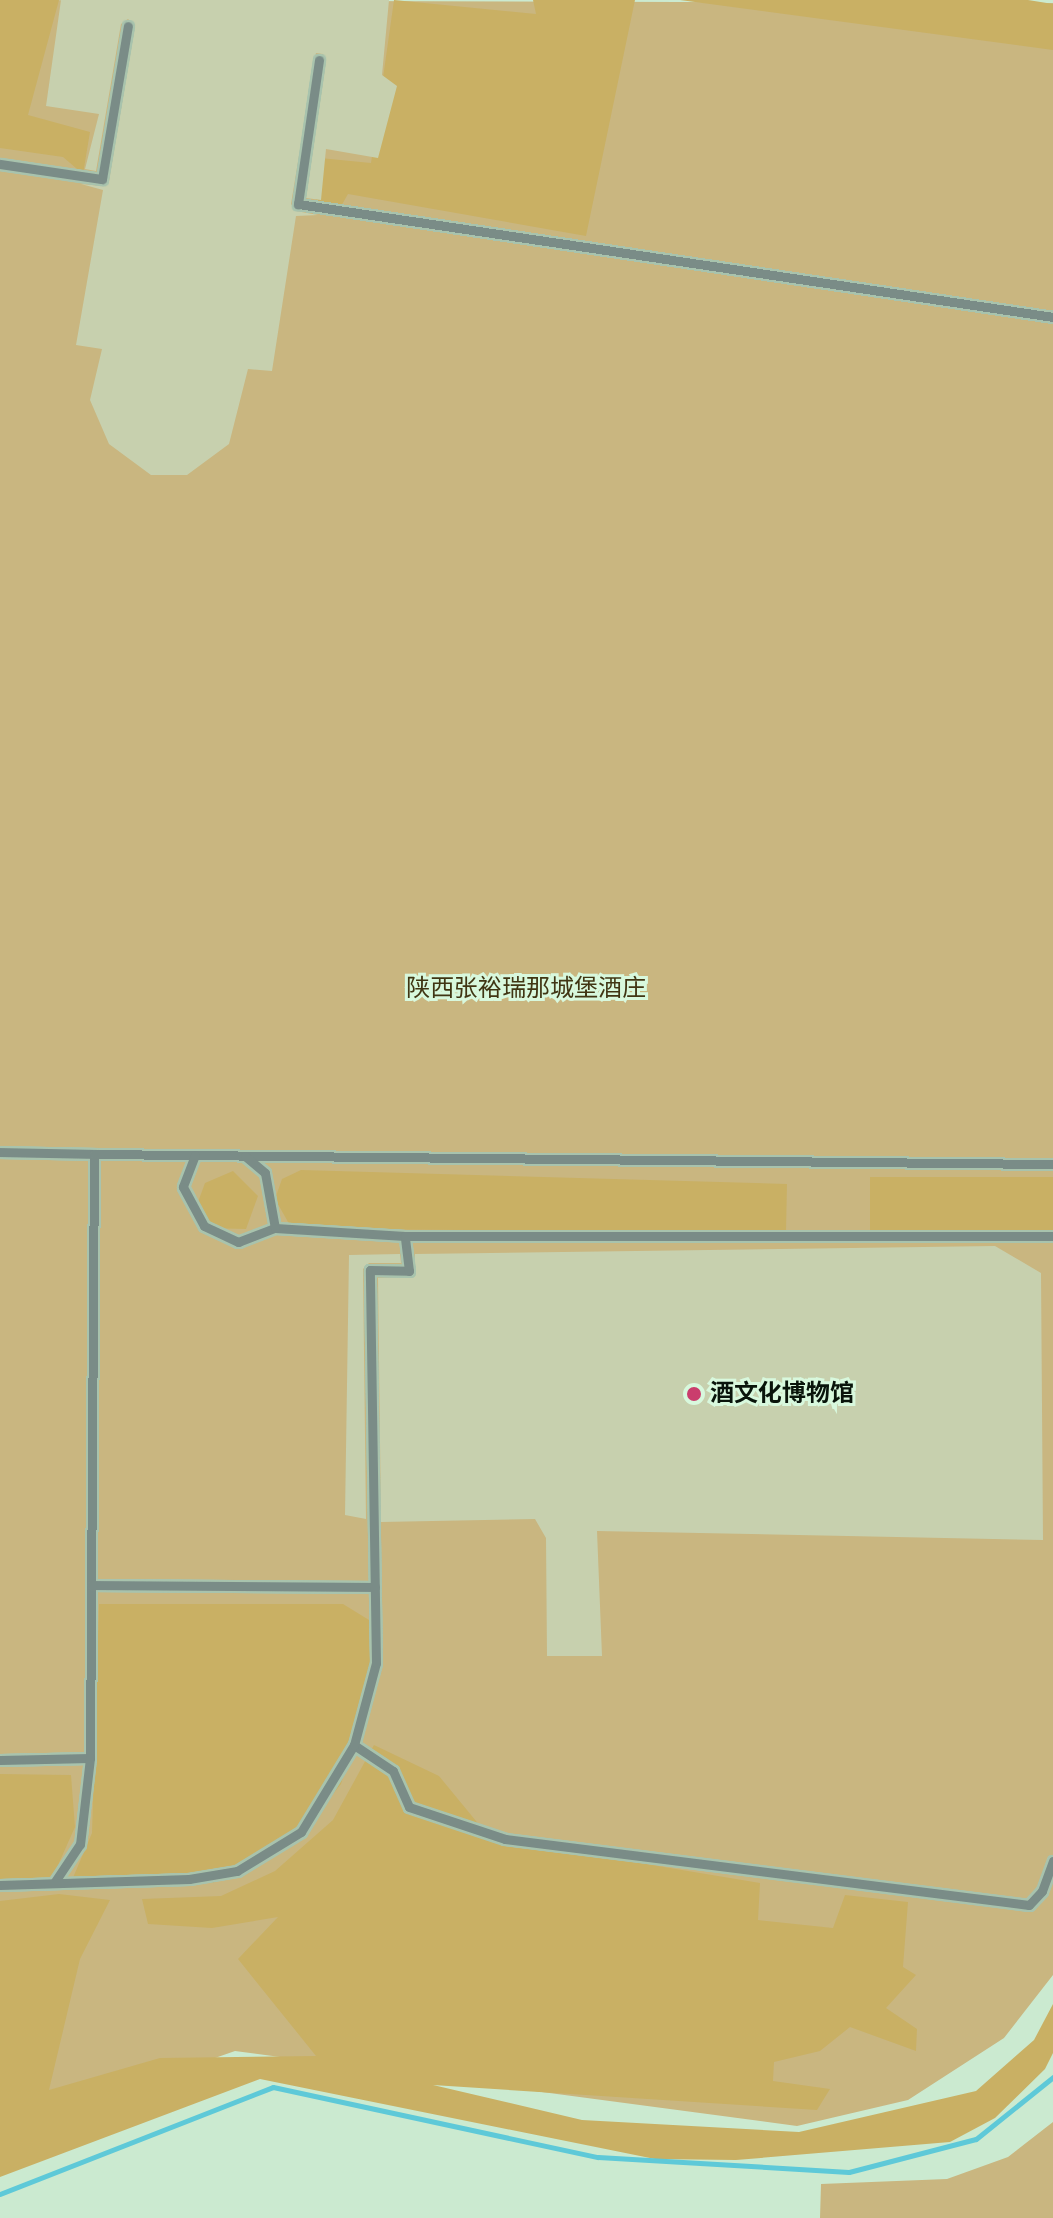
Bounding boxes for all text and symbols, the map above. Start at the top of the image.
park label: 陕西张裕瑞那城堡酒庄 [406,975,646,1003]
place label: 酒文化博物馆 [710,1380,854,1408]
marker: 酒文化博物馆 [685,1385,703,1403]

